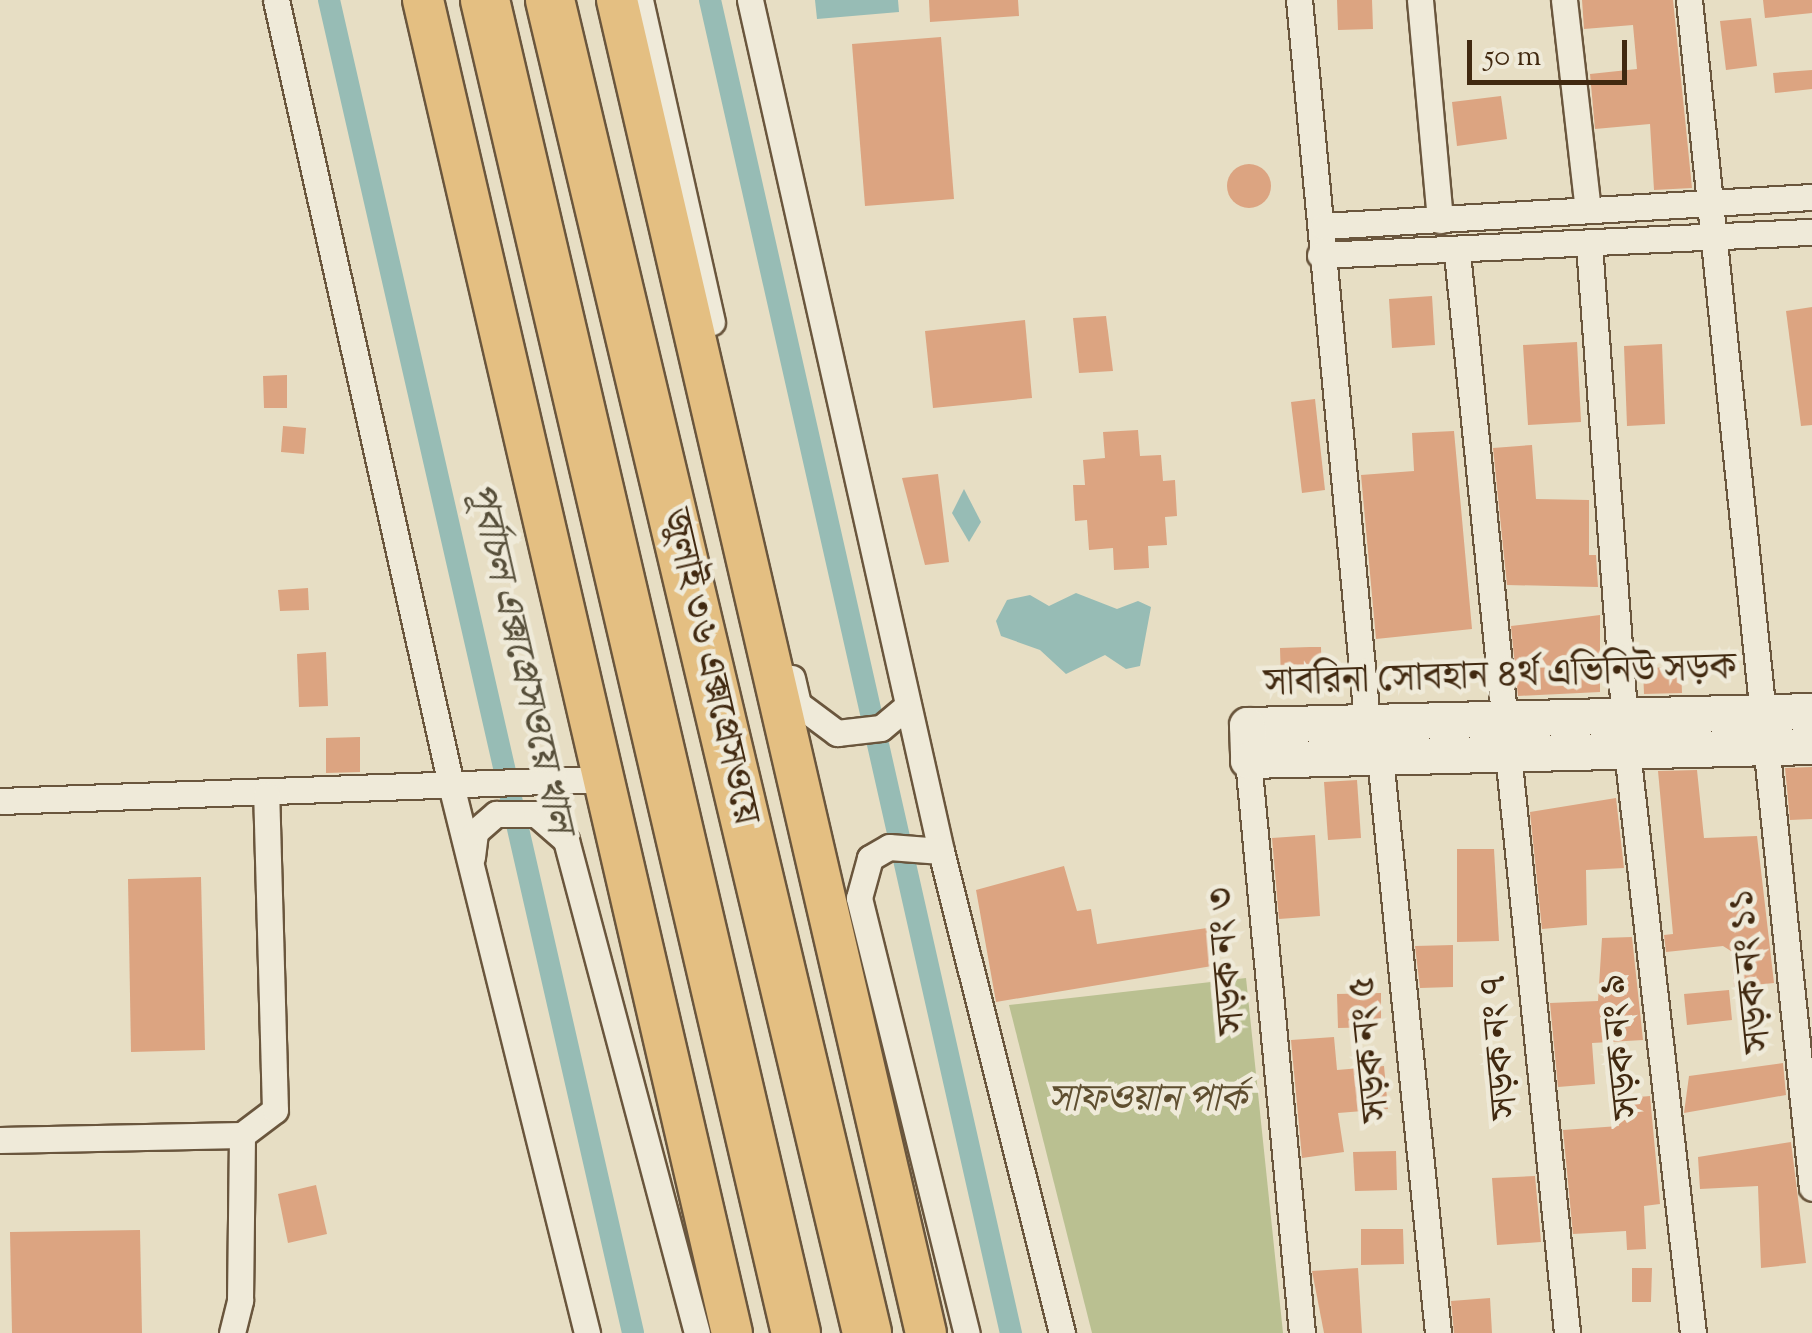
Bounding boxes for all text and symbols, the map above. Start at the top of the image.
scale bar [1472,20,1632,82]
text: 50 m [1484,36,1541,79]
water label: পূর্বাচল এক্সপ্রেসওয়ে খাল [454,478,582,838]
street label: জুলাই ৩৬ এক্সপ্রেসওয়ে [650,505,766,829]
street label: সাবরিনা সোবহান ৪র্থ এভিনিউ সড়ক [1263,647,1737,709]
street label: সড়ক নং ৩ [1200,884,1258,1036]
street label: সড়ক নং ১১ [1722,887,1784,1055]
street label: সড়ক নং ৯ [1593,971,1653,1121]
street label: সড়ক নং ৭ [1473,973,1531,1121]
street label: সড়ক নং ৫ [1342,974,1402,1124]
park label: সাফওয়ান পার্ক [1047,1079,1247,1125]

